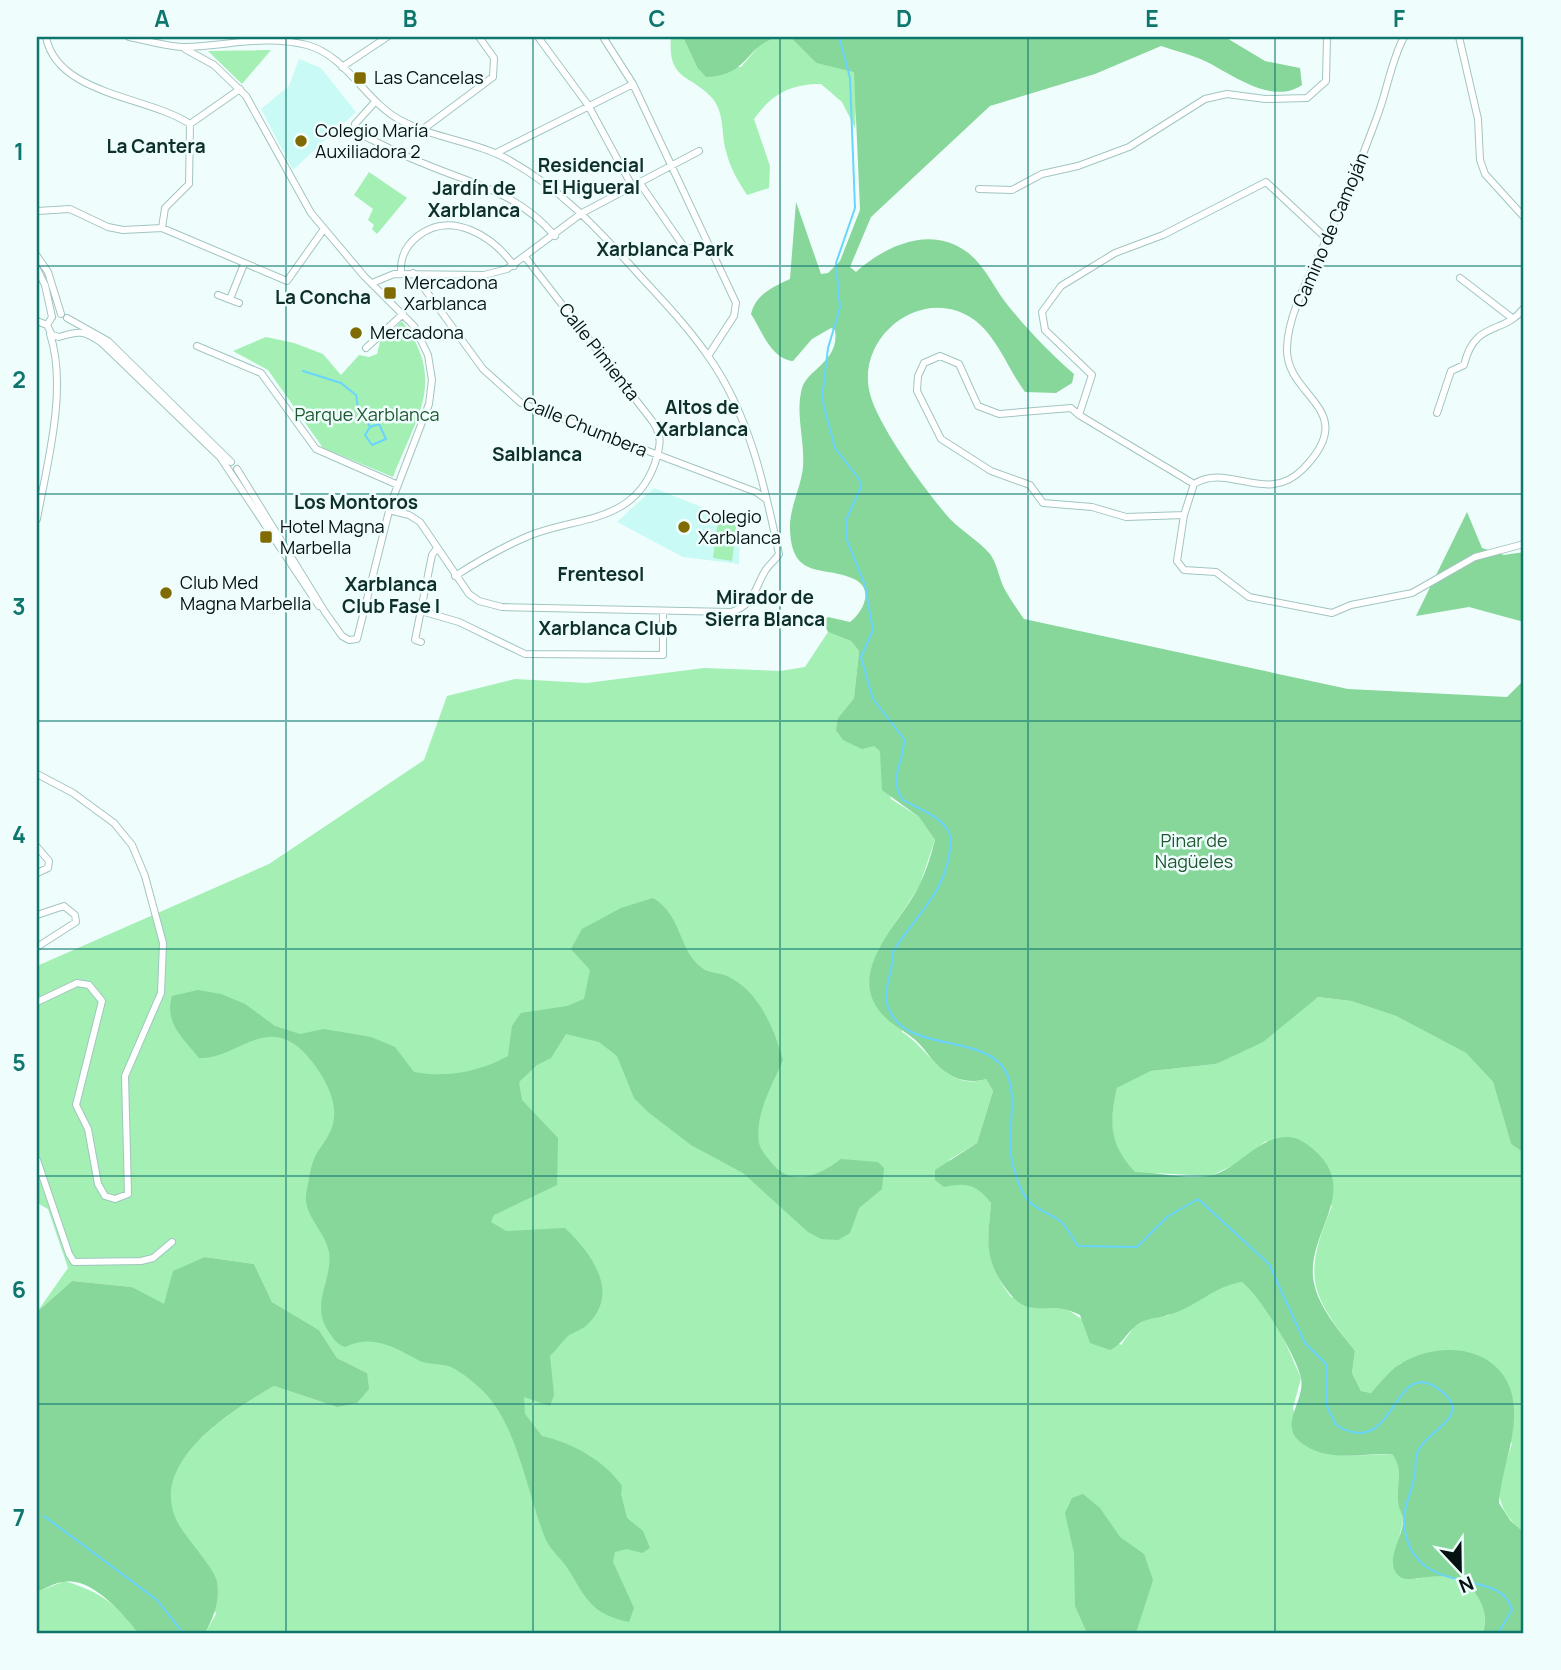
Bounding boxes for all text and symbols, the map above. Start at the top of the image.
text: A [154,2,170,34]
text: B [403,2,417,34]
text: C [649,2,666,34]
text: D [896,2,912,34]
text: E [1145,2,1159,34]
text: F [1393,2,1405,34]
place label: Las Cancelas [374,65,484,89]
marker: Las Cancelas [352,70,368,86]
place label: Colegio María Auxiliadora 2 [315,118,428,163]
district label: La Cantera [106,133,206,159]
marker: Colegio María Auxiliadora 2 [293,133,309,149]
text: 1 [14,135,24,167]
street label: Camino de Camoján [1287,149,1374,311]
district label: Residencial El Higueral [538,152,644,200]
district label: Jardín de Xarblanca [428,175,520,223]
district label: Xarblanca Park [597,236,734,262]
place label: Mercadona Xarblanca [404,270,498,315]
district label: La Concha [275,284,371,310]
marker: Mercadona Xarblanca [382,285,398,301]
street label: Calle Pimienta [554,297,646,405]
place label: Mercadona [370,320,464,344]
marker: Mercadona [348,325,364,341]
text: 2 [12,363,26,395]
street label: Calle Chumbera [520,390,651,462]
district label: Altos de Xarblanca [656,394,748,442]
park label: Parque Xarblanca [294,402,440,426]
district label: Salblanca [492,441,582,467]
district label: Los Montoros [294,489,418,515]
place label: Colegio Xarblanca [698,504,781,549]
place label: Hotel Magna Marbella [280,514,385,559]
marker: Colegio Xarblanca [676,519,692,535]
marker: Hotel Magna Marbella [258,529,274,545]
district label: Frentesol [558,561,644,587]
place label: Club Med Magna Marbella [180,570,311,615]
district label: Xarblanca Club Fase I [342,571,440,619]
district label: Mirador de Sierra Blanca [705,584,825,632]
marker: Club Med Magna Marbella [158,585,174,601]
text: 3 [12,590,26,622]
district label: Xarblanca Club [538,615,678,641]
text: 4 [12,818,26,850]
park label: Pinar de Nagüeles [1155,828,1233,873]
text: 5 [12,1046,26,1078]
text: 6 [12,1273,26,1305]
text: 7 [13,1501,25,1533]
north arrow [1424,1534,1494,1604]
text: N [1455,1570,1478,1599]

